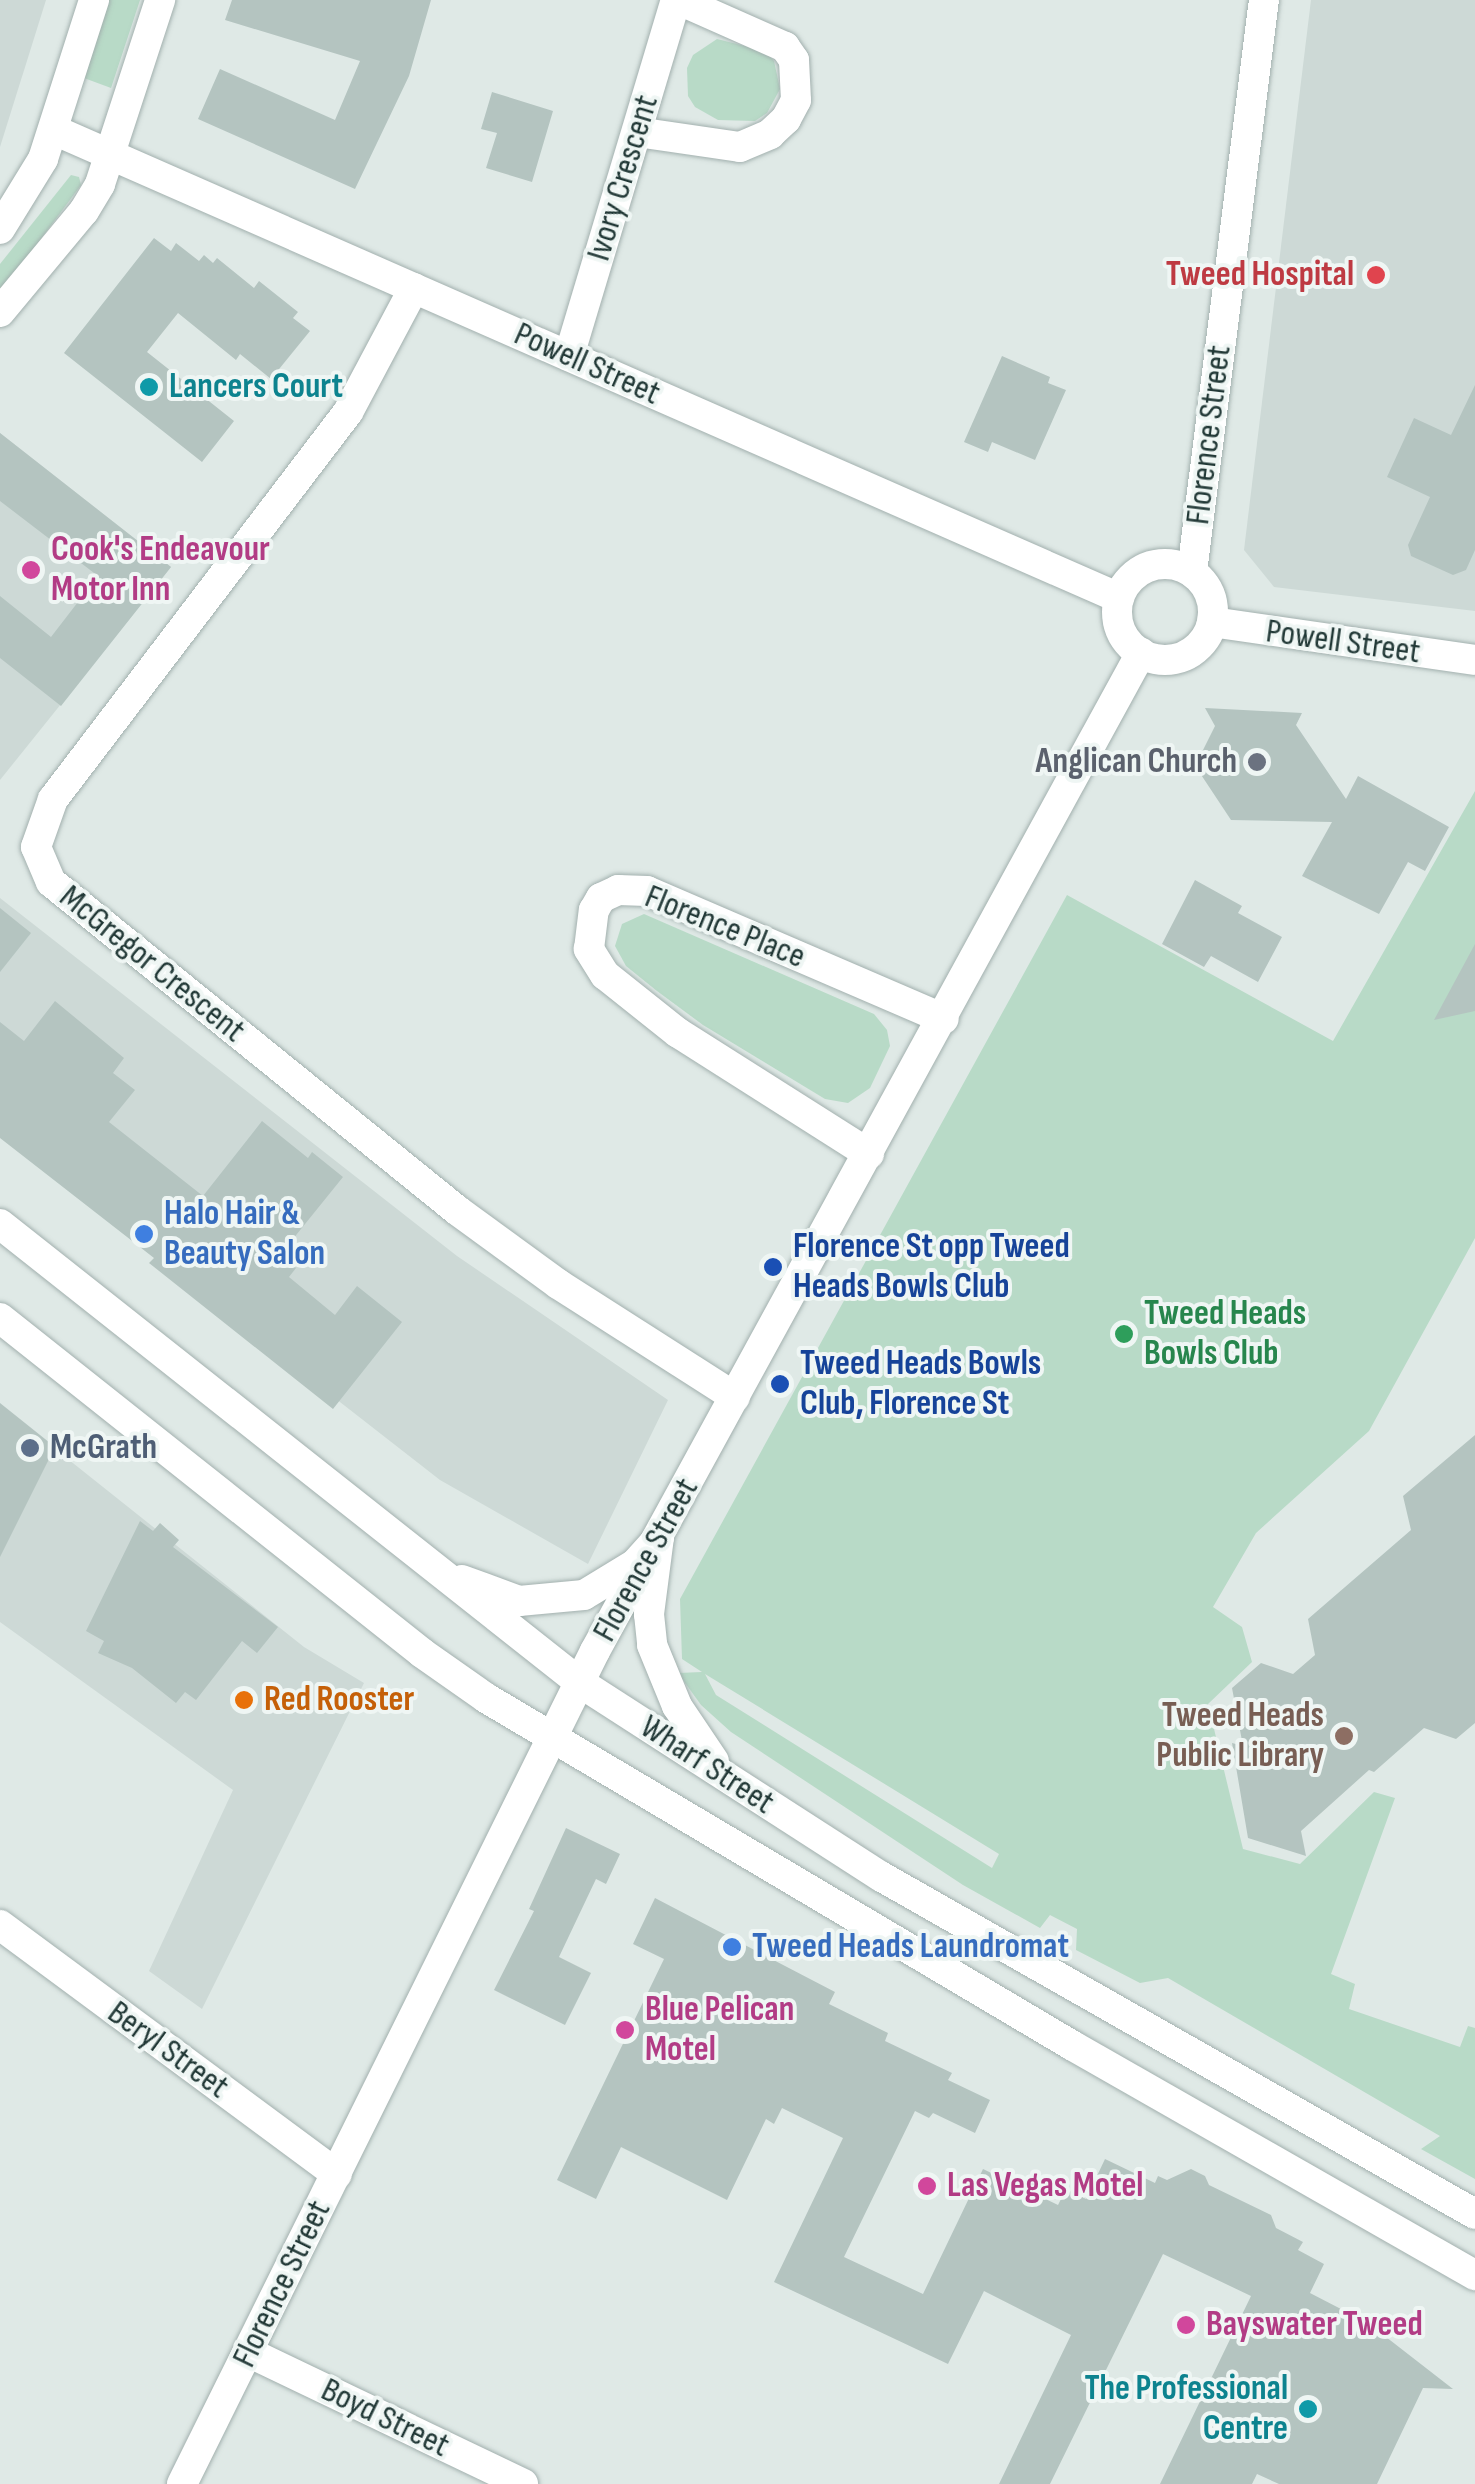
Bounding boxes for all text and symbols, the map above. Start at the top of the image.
street label: Ivory Crescent [578,90,668,266]
place label: Tweed Hospital [1166,254,1354,296]
marker: Tweed Hospital [1363,262,1389,288]
street label: Powell Street [508,313,666,415]
street label: Florence Street [1177,343,1241,527]
place label: Lancers Court [169,366,343,408]
marker: Lancers Court [138,376,160,398]
place label: Cook's Endeavour Motor Inn [51,529,270,611]
marker: Cook's Endeavour Motor Inn [20,559,42,581]
street label: Powell Street [1263,610,1423,674]
place label: Anglican Church [1035,741,1237,783]
marker: Anglican Church [1246,751,1268,773]
street label: McGregor Crescent [51,876,253,1052]
street label: Florence Place [639,876,811,978]
place label: Halo Hair & Beauty Salon [164,1193,325,1275]
marker: Halo Hair & Beauty Salon [133,1223,155,1245]
place label: Florence St opp Tweed Heads Bowls Club [793,1226,1070,1308]
marker: Florence St opp Tweed Heads Bowls Club [762,1256,784,1278]
place label: Tweed Heads Bowls Club [1144,1293,1306,1375]
marker: Tweed Heads Bowls Club [1113,1323,1135,1345]
place label: Tweed Heads Bowls Club, Florence St [800,1343,1041,1425]
marker: Tweed Heads Bowls Club, Florence St [769,1373,791,1395]
place label: McGrath [50,1427,157,1469]
marker: McGrath [19,1437,41,1459]
street label: Florence Street [584,1471,708,1649]
place label: Red Rooster [264,1679,414,1721]
marker: Red Rooster [233,1689,255,1711]
place label: Tweed Heads Public Library [1156,1695,1324,1777]
street label: Wharf Street [632,1706,782,1824]
marker: Tweed Heads Public Library [1333,1725,1355,1747]
place label: Tweed Heads Laundromat [752,1926,1069,1968]
marker: Tweed Heads Laundromat [721,1936,743,1958]
place label: Blue Pelican Motel [645,1989,794,2071]
street label: Beryl Street [99,1992,237,2108]
marker: Blue Pelican Motel [614,2019,636,2041]
place label: Las Vegas Motel [947,2165,1143,2207]
marker: Las Vegas Motel [916,2175,938,2197]
street label: Florence Street [224,2194,340,2374]
place label: Bayswater Tweed [1206,2304,1423,2346]
marker: Bayswater Tweed [1175,2314,1197,2336]
place label: The Professional Centre [1084,2368,1288,2450]
street label: Boyd Street [314,2369,456,2467]
marker: The Professional Centre [1297,2398,1319,2420]

